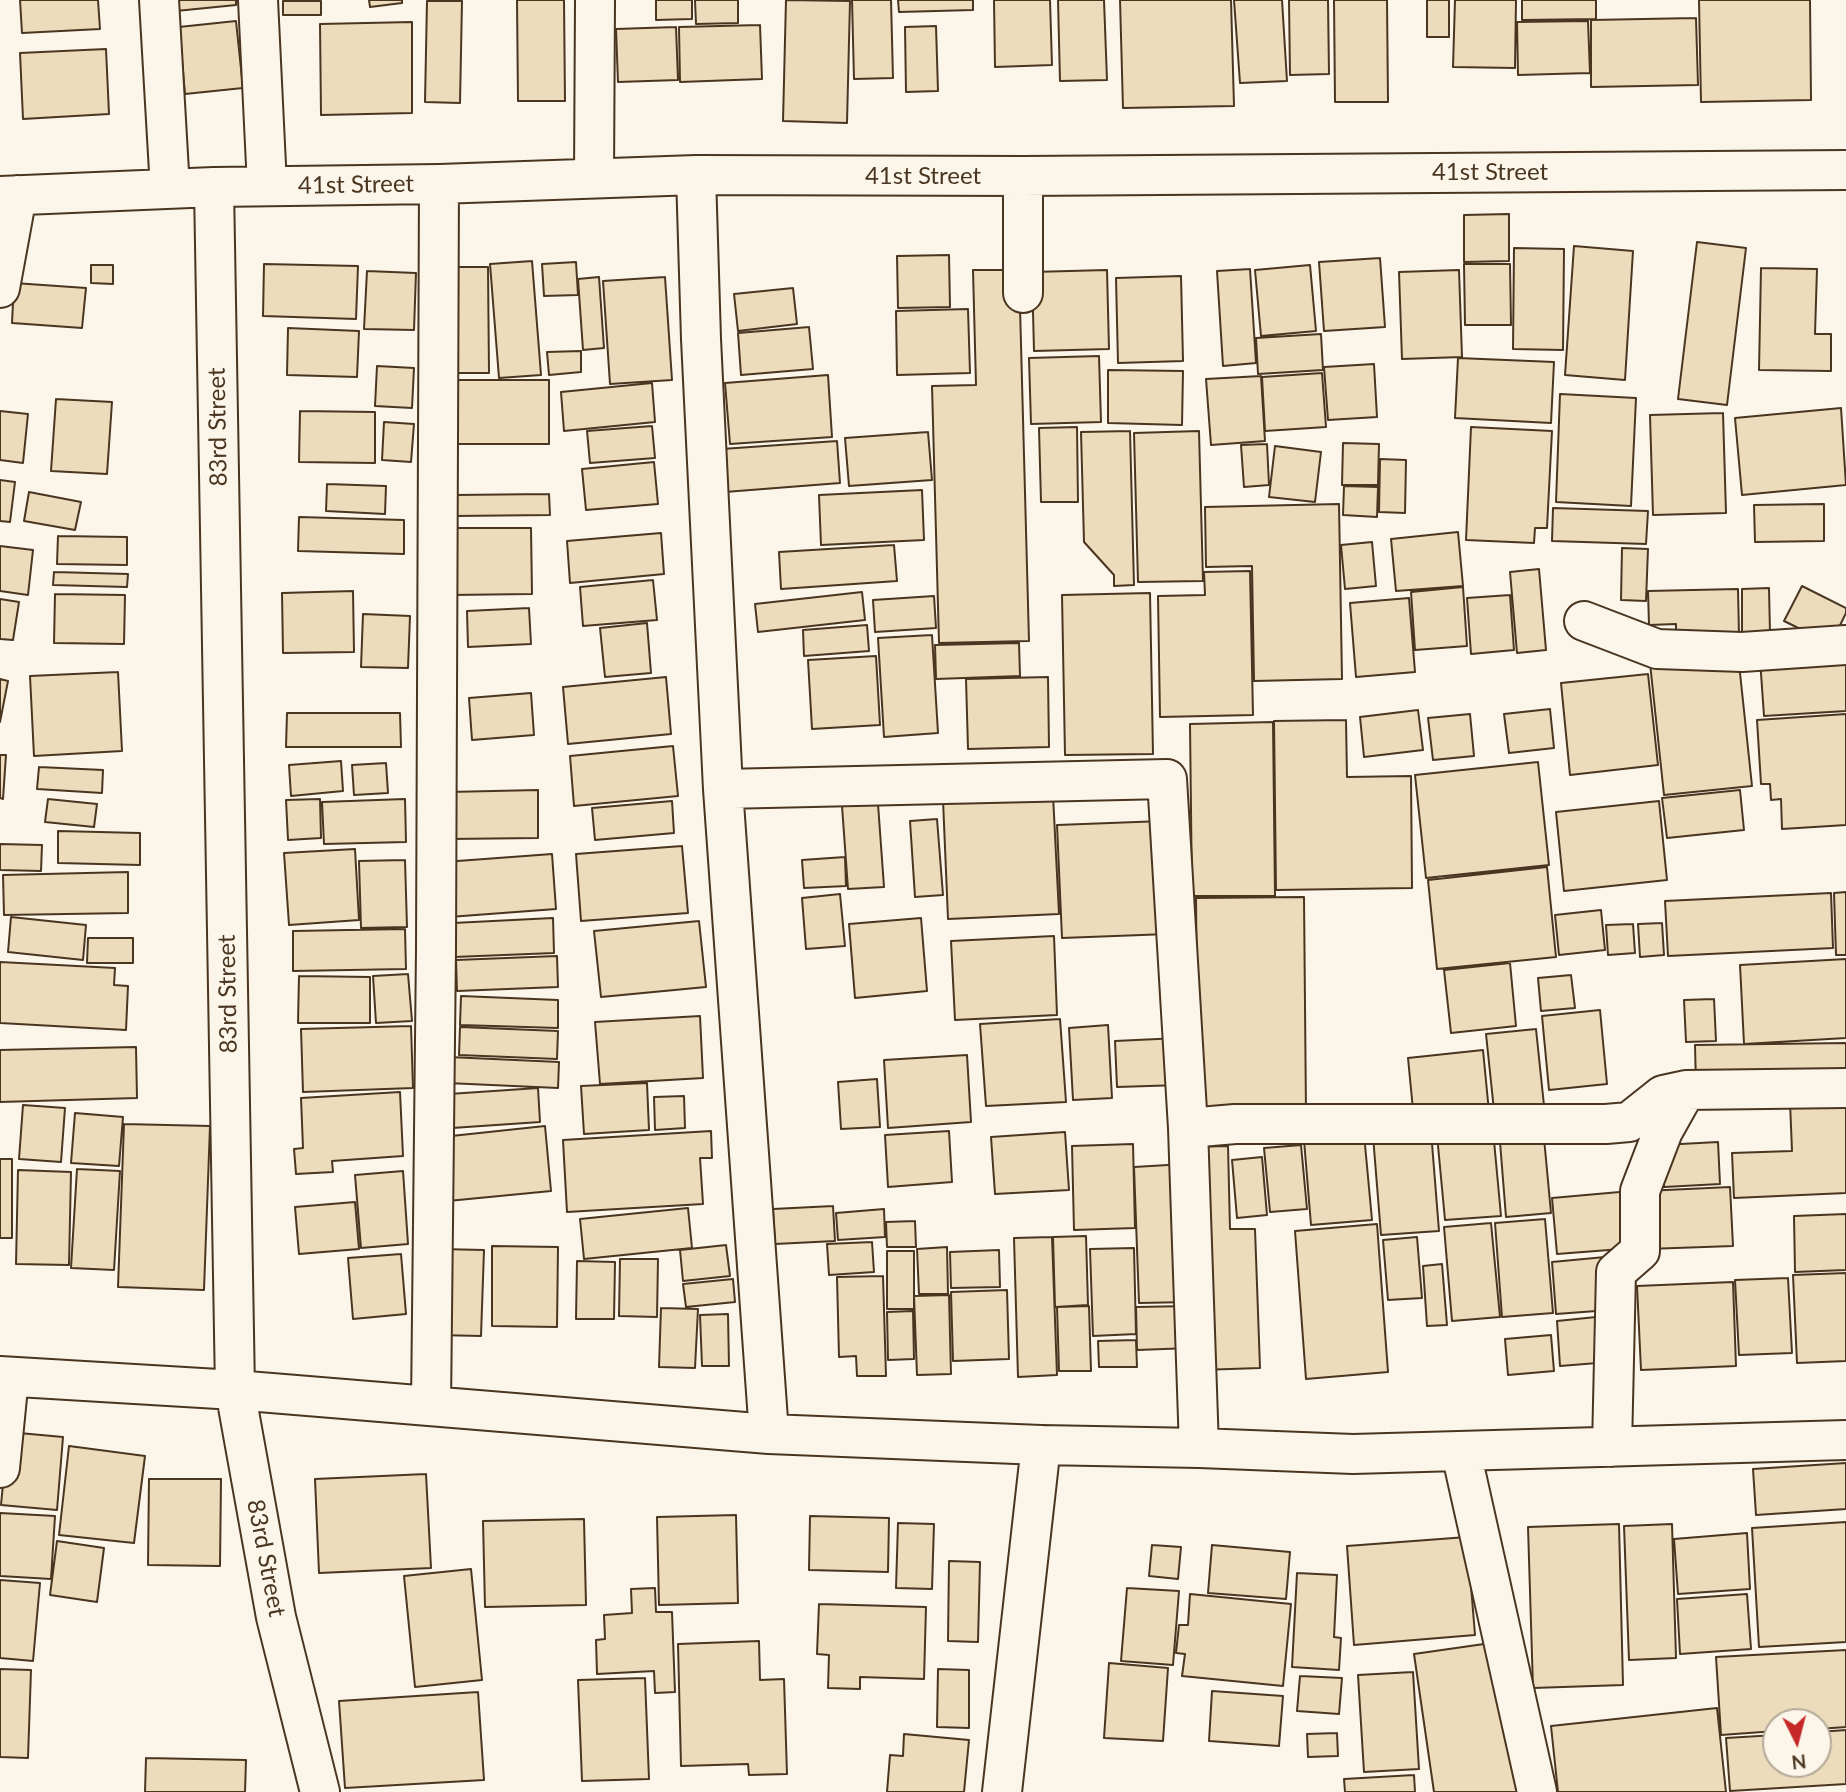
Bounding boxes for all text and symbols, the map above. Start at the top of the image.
street label: 41st Street [1432,158,1548,186]
street label: 41st Street [865,162,981,190]
street label: 41st Street [298,170,414,200]
street label: 83rd Street [203,367,233,487]
street label: 83rd Street [213,934,243,1054]
street label: 83rd Street [241,1497,291,1619]
north arrow [1762,1708,1832,1778]
text: N [1791,1750,1808,1775]

